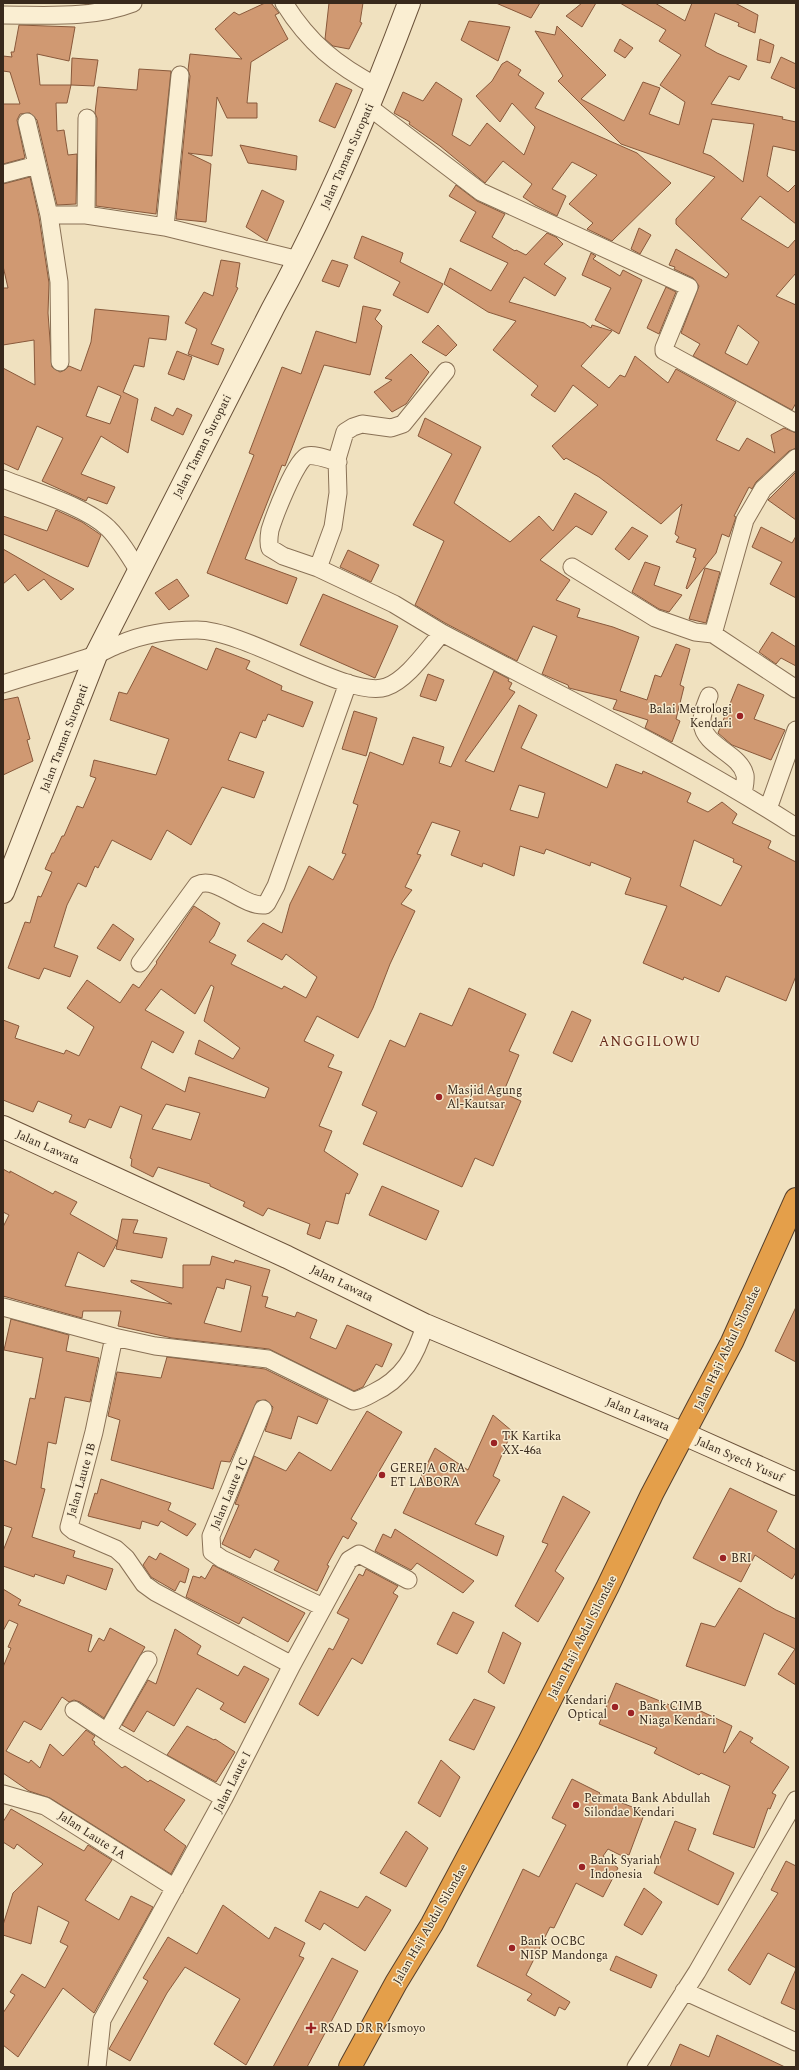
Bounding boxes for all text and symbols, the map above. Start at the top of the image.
street label: Jalan Taman Suropati [316,100,379,212]
street label: Jalan Taman Suropati [168,391,237,501]
street label: Jalan Taman Suropati [35,681,94,795]
place label: Balai Metrologi Kendari [649,700,732,733]
marker: Balai Metrologi Kendari [735,711,745,721]
district label: ANGGILOWU [599,1031,701,1052]
place label: Masjid Agung Al-Kautsar [447,1081,522,1114]
marker: Masjid Agung Al-Kautsar [434,1092,444,1102]
street label: Jalan Lawata [13,1125,83,1170]
street label: Jalan Lawata [307,1260,377,1307]
street label: Jalan Haji Abdul Silondae [689,1282,766,1414]
street label: Jalan Lawata [603,1392,673,1437]
place label: TK Kartika XX-46a [502,1427,561,1460]
street label: Jalan Syech Yusuf [693,1432,787,1488]
marker: TK Kartika XX-46a [489,1438,499,1448]
street label: Jalan Laute 1B [62,1441,101,1520]
street label: Jalan Laute 1C [206,1454,253,1533]
place label: GEREJA ORA ET LABORA [390,1459,466,1492]
marker: GEREJA ORA ET LABORA [377,1470,387,1480]
place label: BRI [731,1549,752,1568]
marker: BRI [718,1553,728,1563]
street label: Jalan Haji Abdul Silondae [543,1572,622,1702]
place label: Kendari Optical [565,1691,607,1724]
place label: Bank CIMB Niaga Kendari [639,1697,716,1730]
marker: Kendari Optical [610,1702,620,1712]
marker: Bank CIMB Niaga Kendari [626,1708,636,1718]
street label: Jalan Laute I [209,1748,256,1817]
place label: Permata Bank Abdullah Silondae Kendari [584,1789,711,1822]
marker: Permata Bank Abdullah Silondae Kendari [571,1800,581,1810]
street label: Jalan Laute 1A [54,1806,130,1865]
place label: Bank Syariah Indonesia [590,1851,660,1884]
street label: Jalan Haji Abdul Silondae [388,1860,473,1988]
marker: Bank Syariah Indonesia [577,1862,587,1872]
place label: Bank OCBC NISP Mandonga [520,1932,608,1965]
marker: Bank OCBC NISP Mandonga [507,1943,517,1953]
place label: RSAD DR R Ismoyo [320,2019,426,2038]
marker: RSAD DR R Ismoyo [305,2022,317,2034]

